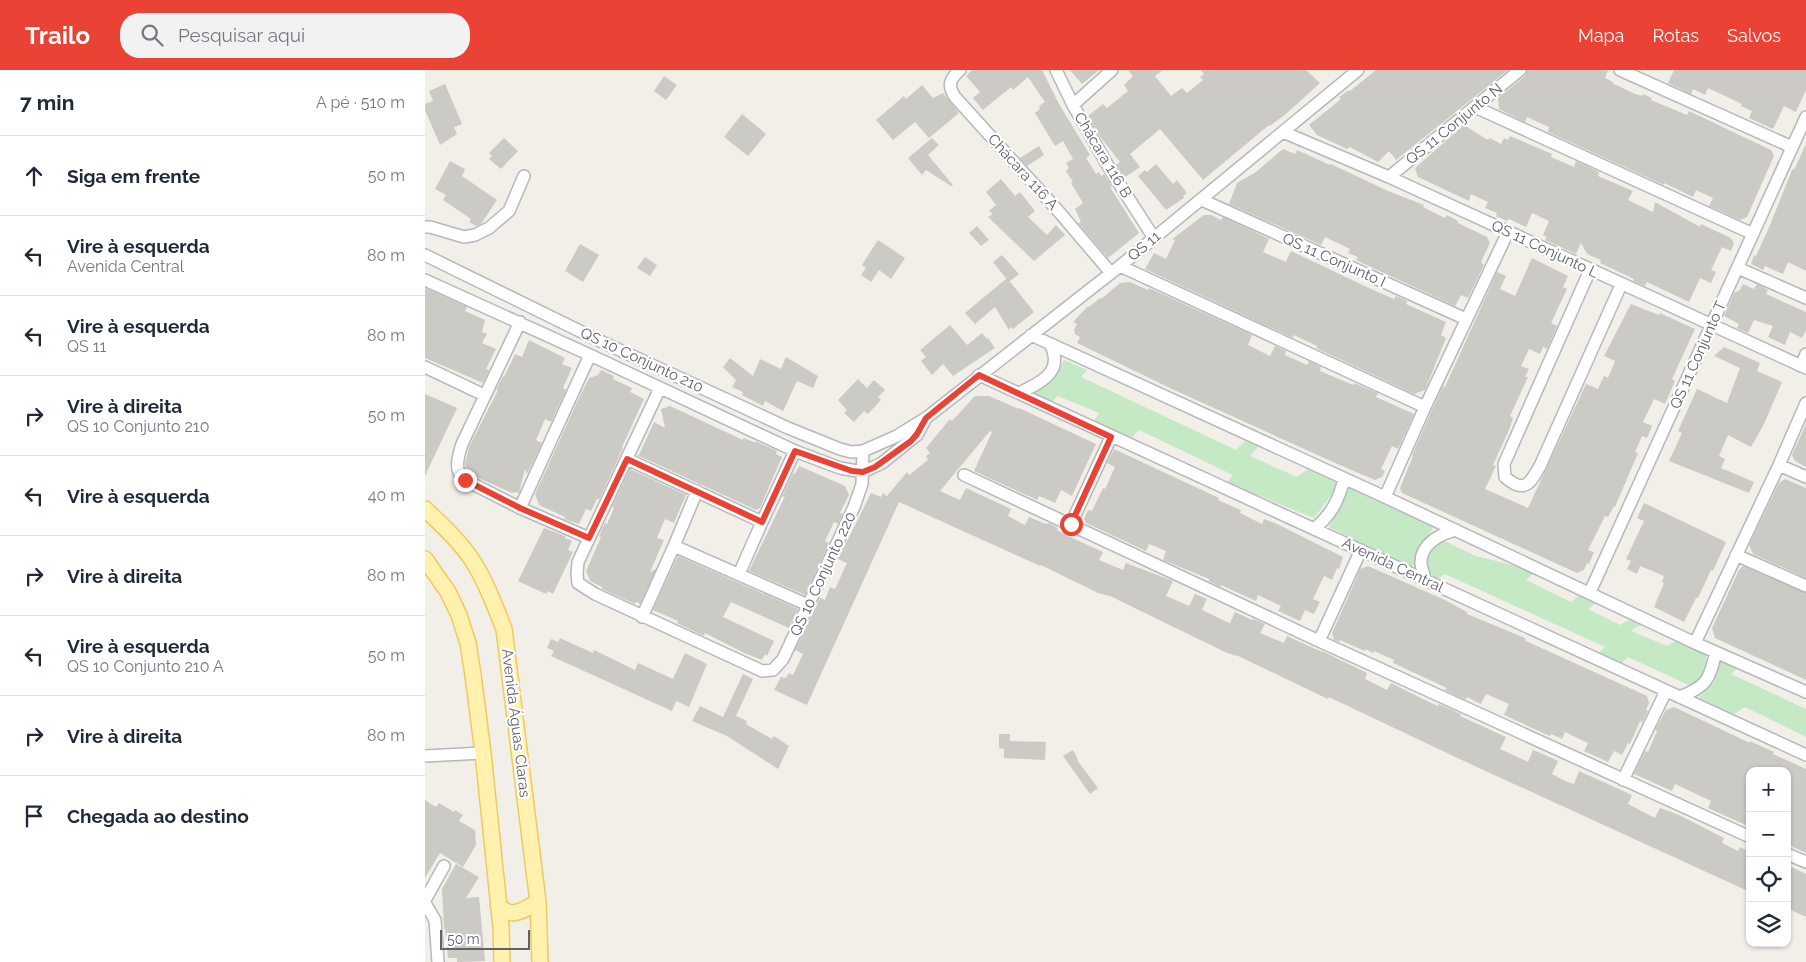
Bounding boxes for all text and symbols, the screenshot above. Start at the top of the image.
search box [120,13,470,58]
text: Trailo [25,21,90,50]
icon: search [138,21,166,49]
text: Pesquisar aqui [178,24,305,46]
text: Mapa [1578,25,1624,46]
text: Rotas [1652,25,1699,46]
text: Salvos [1727,25,1781,46]
street label: QS 11 Conjunto N [1402,80,1506,168]
text: 7 min [20,90,74,115]
text: A pé · 510 m [316,93,405,112]
street label: Chácara 116 B [1070,109,1136,201]
street label: Chácara 116 A [984,130,1062,214]
icon: ahead [20,162,48,190]
text: Siga em frente [67,165,200,187]
text: 50 m [368,166,405,185]
street label: QS 11 Conjunto L [1489,216,1602,282]
street label: QS 11 [1124,227,1164,265]
street label: QS 11 Conjunto I [1280,229,1388,291]
text: Vire à esquerda [67,235,210,257]
icon: left [20,242,48,270]
text: 80 m [367,246,405,265]
text: Avenida Central [67,257,184,276]
street label: QS 11 Conjunto T [1666,298,1730,412]
text: Vire à esquerda [67,315,210,337]
icon: left [20,322,48,350]
street label: QS 10 Conjunto 210 [578,324,706,396]
text: 80 m [367,326,405,345]
text: QS 11 [67,337,106,356]
text: Vire à direita [67,395,182,417]
icon: right [20,402,48,430]
text: 50 m [368,406,405,425]
text: QS 10 Conjunto 210 [67,417,209,436]
route end [454,469,477,492]
icon: left [20,482,48,510]
text: Vire à esquerda [67,485,210,507]
text: 40 m [368,486,405,505]
street label: QS 10 Conjunto 220 [786,509,860,639]
route start [1060,513,1083,536]
street label: Avenida Central [1339,534,1447,597]
icon: right [20,562,48,590]
text: Vire à direita [67,565,182,587]
text: 80 m [367,566,405,585]
text: Vire à esquerda [67,635,210,657]
icon: left [20,642,48,670]
text: 50 m [368,646,405,665]
street label: Avenida Águas Claras [498,648,534,798]
text: QS 10 Conjunto 210 A [67,657,224,676]
icon: right [20,722,48,750]
text: Vire à direita [67,725,182,747]
text: 80 m [367,726,405,745]
map controls [1746,767,1791,947]
button: + [1746,767,1791,812]
icon: arrive [20,802,48,830]
text: Chegada ao destino [67,805,249,827]
button: − [1746,812,1791,857]
button: locate [1746,857,1791,902]
button: layers [1746,902,1791,947]
scale bar [440,927,530,950]
text: 50 m [447,931,480,947]

